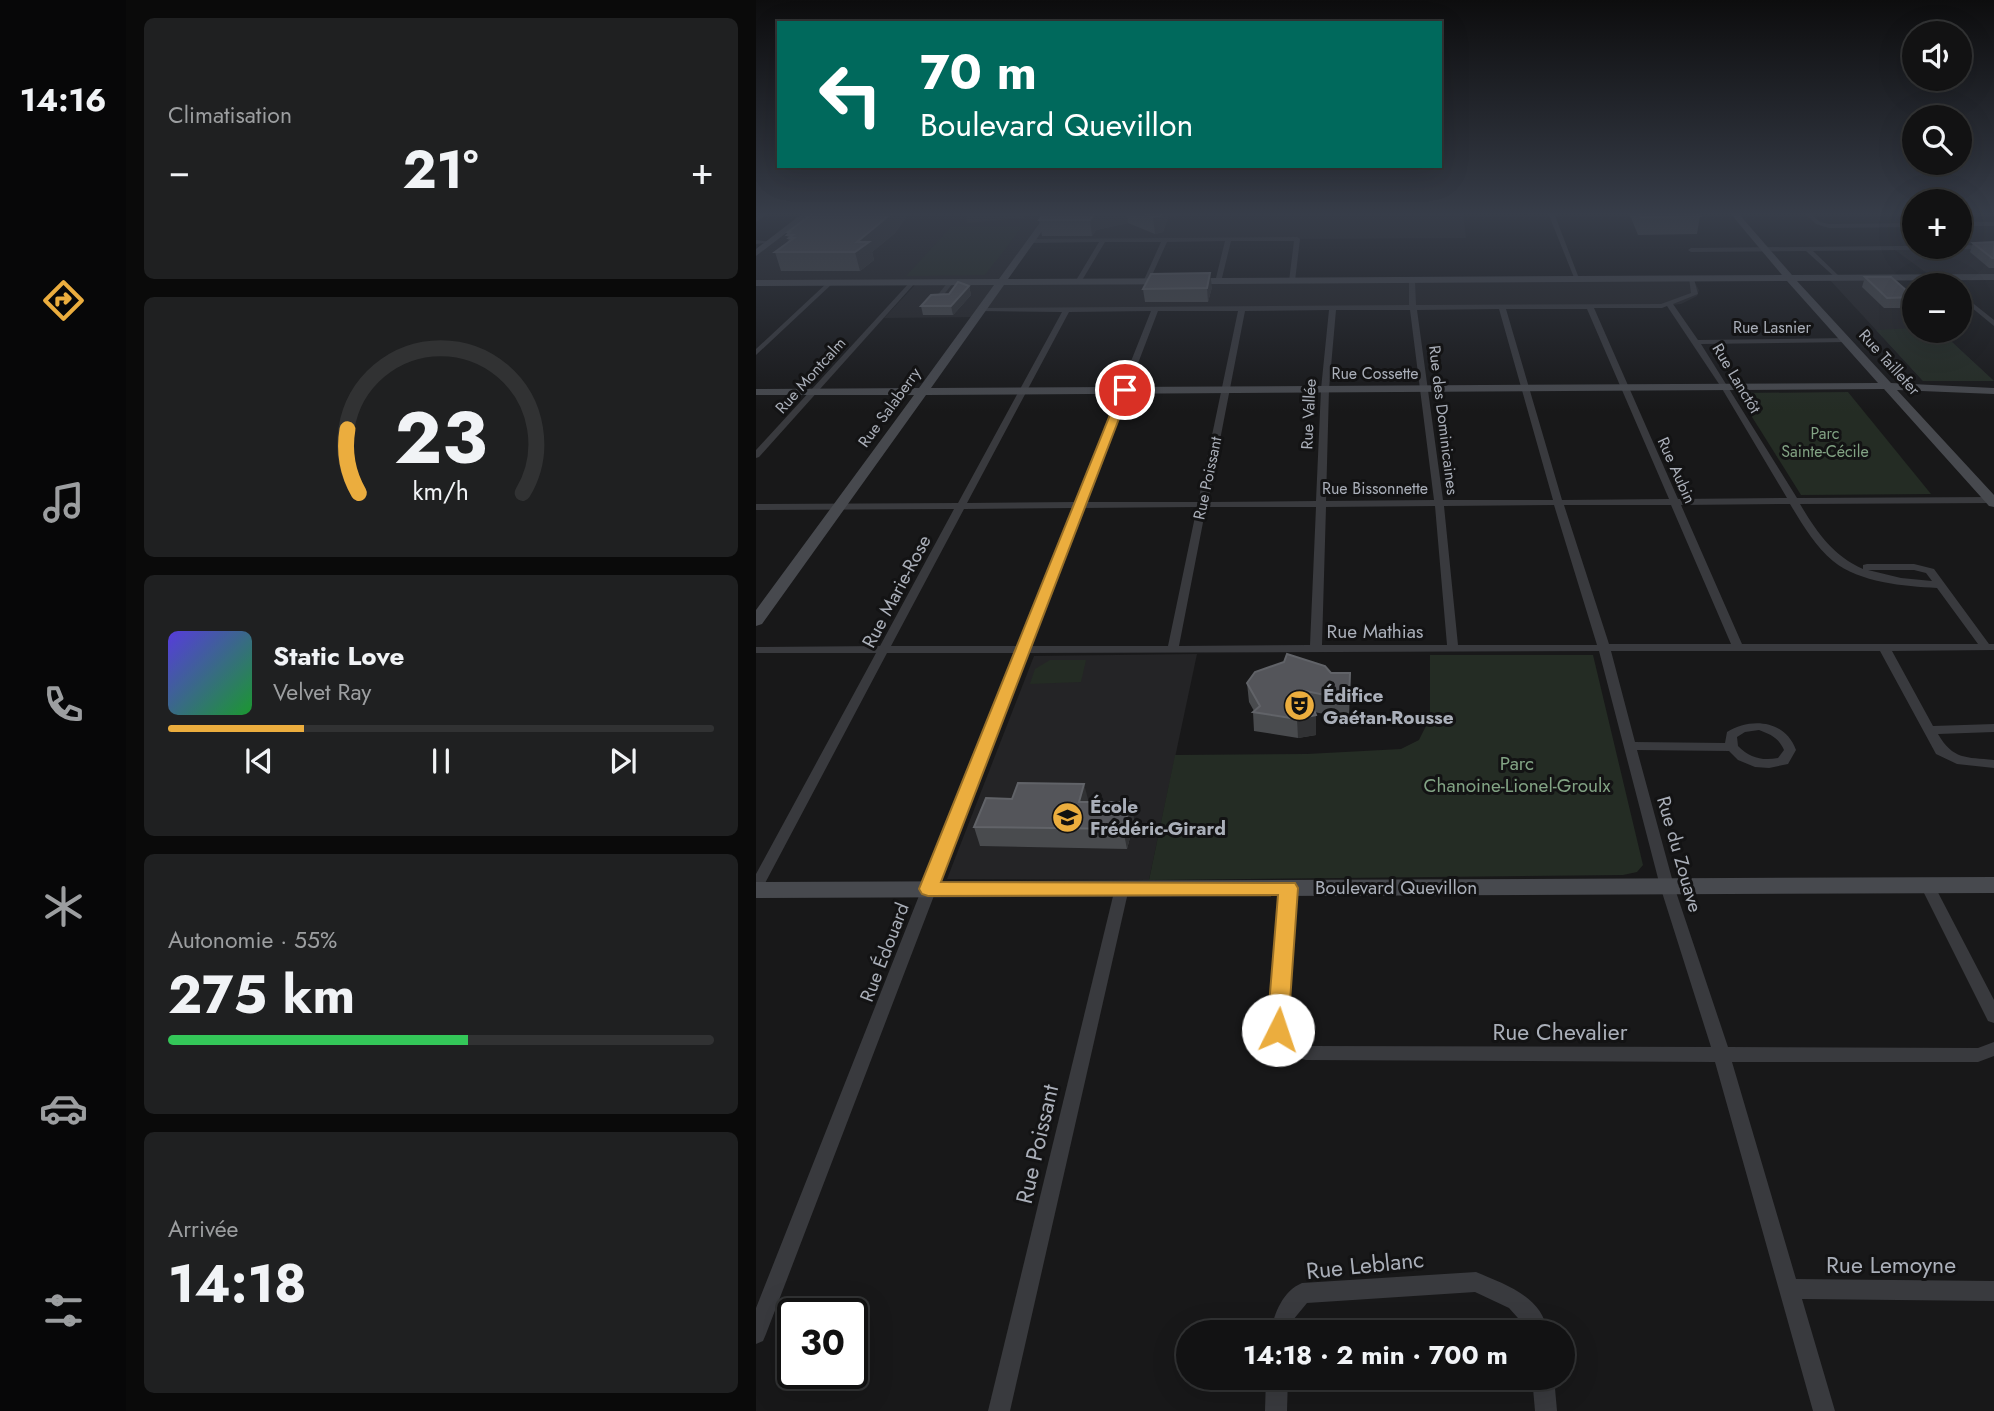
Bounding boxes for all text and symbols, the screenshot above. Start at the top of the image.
map controls [1902,21,1972,343]
button: sound [1902,21,1972,91]
text: 70 m [920,37,1037,107]
icon: left [805,49,896,140]
text: 14:16 [20,77,106,123]
text: Climatisation [168,98,292,132]
text: Boulevard Quevillon [920,102,1193,148]
button: search [1902,105,1972,175]
text: 21° [403,132,479,208]
text: − [168,143,190,198]
text: + [691,143,714,198]
button: + [1902,189,1972,259]
button: − [1902,273,1972,343]
icon: directions [39,276,88,325]
street label: Rue Lasnier [1733,316,1812,339]
street label: Rue Taillefer [1854,324,1926,401]
street label: Rue Montcalm [770,332,851,419]
street label: Rue Lanctôt [1707,339,1767,418]
street label: Rue des Dominicaines [1423,344,1464,496]
pin [1095,360,1155,420]
street label: Rue Salaberry [852,362,927,452]
street label: Rue Cossette [1331,362,1419,385]
icon: arrive [1106,371,1144,409]
street label: Rue Vallée [1295,378,1322,450]
text: 23 [395,385,487,490]
park label: Parc Sainte-Cécile [1781,422,1869,463]
street label: Rue Aubin [1652,433,1701,507]
street label: Rue Poissant [1187,434,1228,522]
text: km/h [413,473,469,509]
street label: Rue Bissonnette [1322,477,1428,500]
icon: music [39,478,88,527]
street label: Rue Marie-Rose [855,530,938,652]
street label: Rue Mathias [1327,618,1424,645]
text: Static Love [273,637,405,675]
text: Velvet Ray [273,675,371,709]
icon: phone [39,680,88,729]
place label: Édifice Gaétan-Rousse [1323,682,1454,731]
theatre icon: Édifice Gaétan-Rousse [1283,689,1317,723]
icon: previous [240,742,278,780]
icon: pause [422,742,460,780]
icon: next [604,742,642,780]
park label: Parc Chanoine-Lionel-Groulx [1424,750,1610,799]
place label: École Frédéric-Girard [1090,793,1226,842]
street label: Rue du Zouave [1650,793,1709,916]
school or university icon: École Frédéric-Girard [1050,800,1084,834]
street label: Boulevard Quevillon [1315,874,1477,901]
icon: climate [39,882,88,931]
street label: Rue Édouard [853,899,916,1006]
text: Autonomie · 55% [168,923,337,957]
text: 275 km [168,957,355,1033]
position arrow [1241,993,1315,1067]
street label: Rue Chevalier [1492,1015,1628,1049]
street label: Rue Poissant [1007,1081,1067,1207]
icon: car [39,1084,88,1133]
text: Arrivée [168,1212,238,1246]
street label: Rue Leblanc [1304,1242,1426,1288]
text: 14:18 [168,1246,307,1322]
street label: Rue Lemoyne [1826,1248,1956,1282]
icon: filters [39,1286,88,1335]
speed limit sign: 30 [777,1298,868,1389]
text: 14:18 · 2 min · 700 m [1243,1336,1508,1374]

